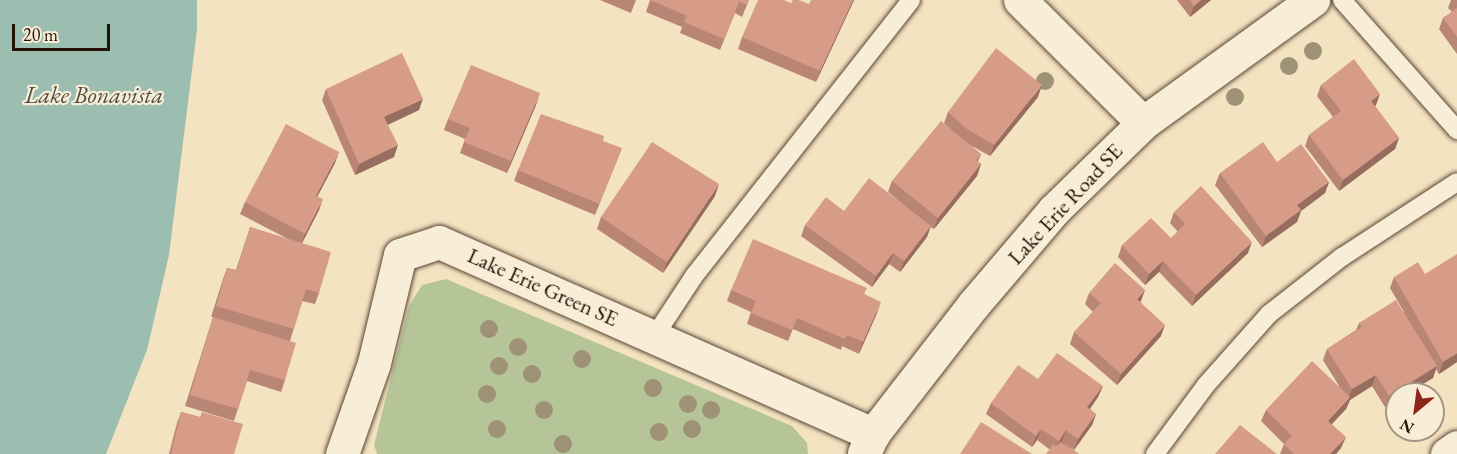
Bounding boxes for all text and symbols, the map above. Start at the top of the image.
scale bar [15,12,112,50]
text: 20 m [23,23,58,46]
water label: Lake Bonavista [25,81,163,109]
street label: Lake Erie Road SE [1002,138,1128,270]
street label: Lake Erie Green SE [464,242,622,332]
north arrow [1385,382,1445,442]
text: N [1396,414,1418,439]

